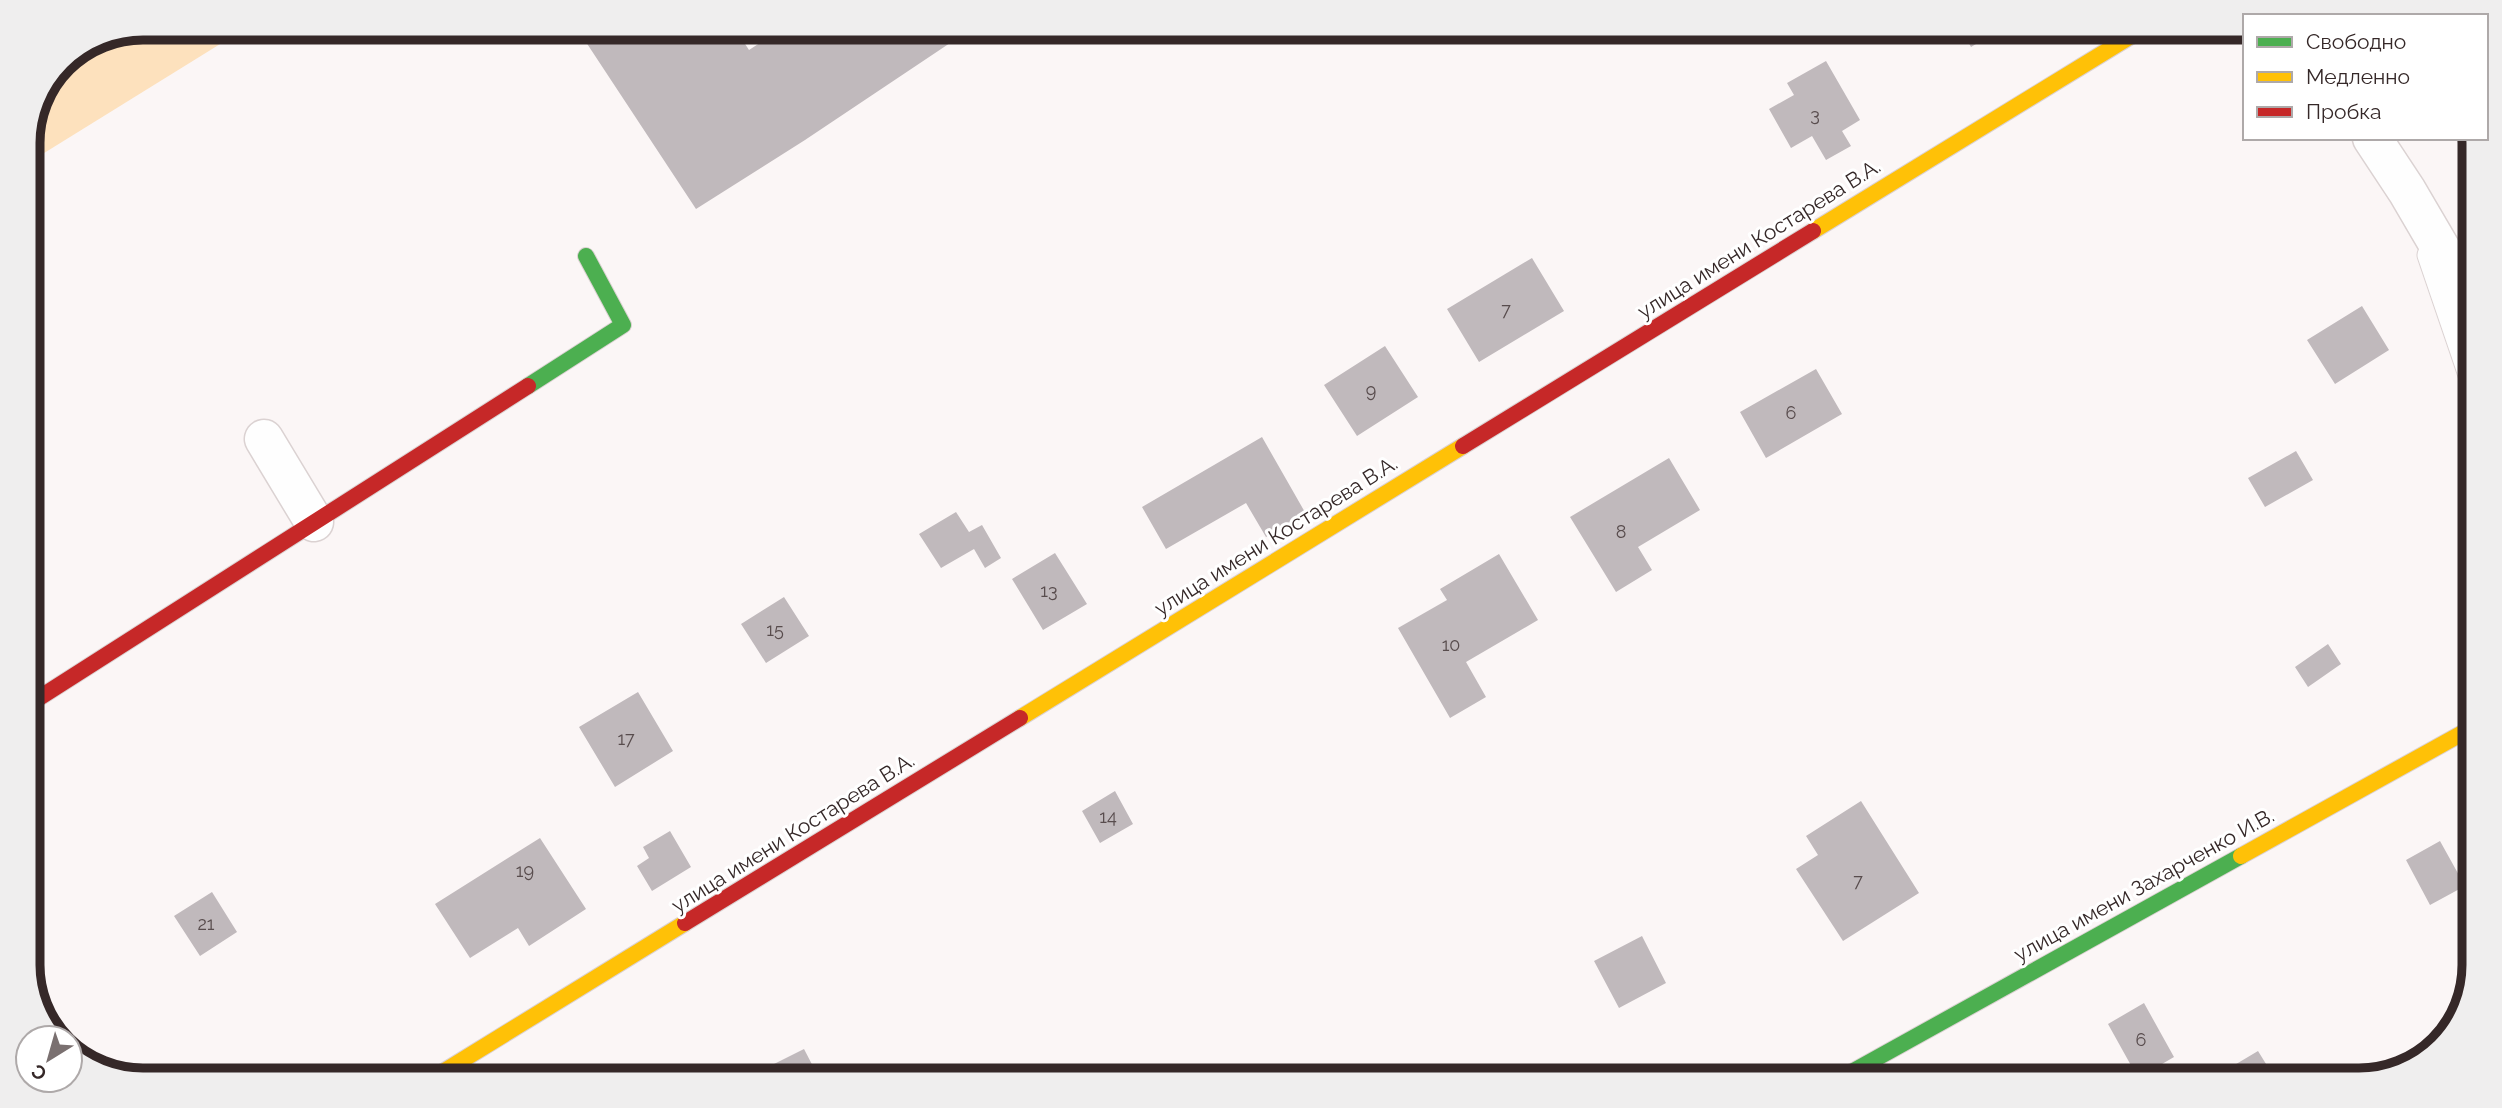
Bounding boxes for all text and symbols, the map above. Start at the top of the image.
legend [2243,14,2488,140]
text: Свободно [2306,29,2406,54]
text: Медленно [2306,64,2410,89]
text: Пробка [2306,99,2382,124]
house number: 3 [1810,104,1820,125]
street label: улица имени Костарева В.А. [1633,153,1885,324]
house number: 7 [1501,299,1511,320]
house number: 9 [1366,380,1376,401]
house number: 6 [1786,402,1797,423]
street label: улица имени Костарева В.А. [1150,450,1402,621]
house number: 8 [1616,521,1626,542]
house number: 13 [1040,580,1058,601]
house number: 15 [766,619,784,640]
house number: 10 [1442,634,1460,655]
house number: 17 [617,728,635,749]
street label: улица имени Костарева В.А. [667,747,919,918]
street label: улица имени Захарченко И.В. [2009,802,2278,967]
house number: 14 [1099,806,1117,827]
house number: 19 [516,860,534,881]
house number: 7 [1853,870,1863,891]
house number: 21 [197,913,215,934]
north arrow [14,1024,84,1094]
house number: 6 [2136,1029,2147,1050]
text: С [27,1060,51,1085]

